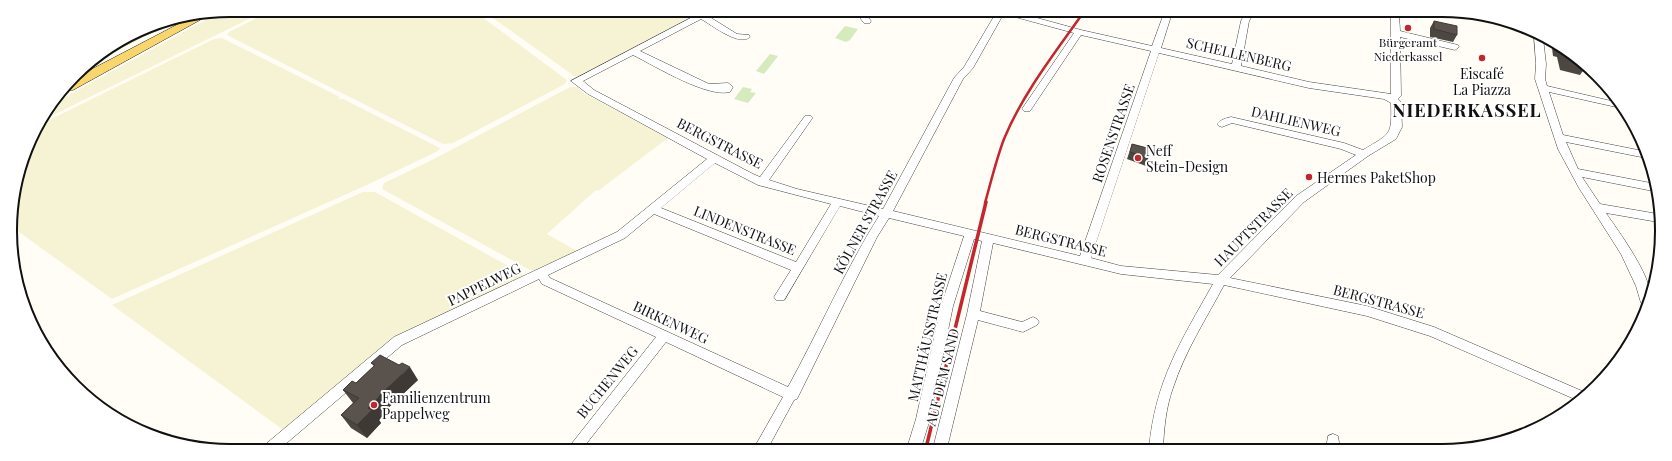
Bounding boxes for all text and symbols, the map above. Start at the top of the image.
marker: Bürgeramt Niederkassel [1403,23,1413,33]
street label: SCHELLENBERG [1185,33,1294,75]
place label: Bürgeramt Niederkassel [1374,34,1443,64]
marker: Eiscafé La Piazza [1477,53,1487,63]
place label: Eiscafé La Piazza [1453,64,1511,99]
street label: ROSENSTRASSE [1087,81,1139,185]
district label: NIEDERKASSEL [1392,98,1542,122]
street label: DAHLIENWEG [1249,101,1343,141]
street label: BERGSTRASSE [674,113,766,173]
place label: Neff Stein-Design [1146,141,1229,176]
marker: Neff Stein-Design [1133,153,1143,163]
street label: KÖLNER STRASSE [829,167,901,277]
place label: Hermes PaketShop [1317,168,1436,187]
marker: Hermes PaketShop [1304,172,1314,182]
street label: HAUPTSTRASSE [1210,184,1296,270]
street label: LINDENSTRASSE [691,201,799,259]
street label: BERGSTRASSE [1013,219,1109,261]
street label: PAPPELWEG [444,258,524,310]
street label: MATTHÄUSSTRASSE [903,271,951,403]
street label: BERGSTRASSE [1331,280,1427,322]
street label: BIRKENWEG [630,296,712,348]
street label: AUF DEM SAND [920,326,963,429]
street label: BUCHENWEG [572,342,642,422]
place label: Familienzentrum Pappelweg [382,388,491,423]
marker: Familienzentrum Pappelweg [369,400,379,410]

